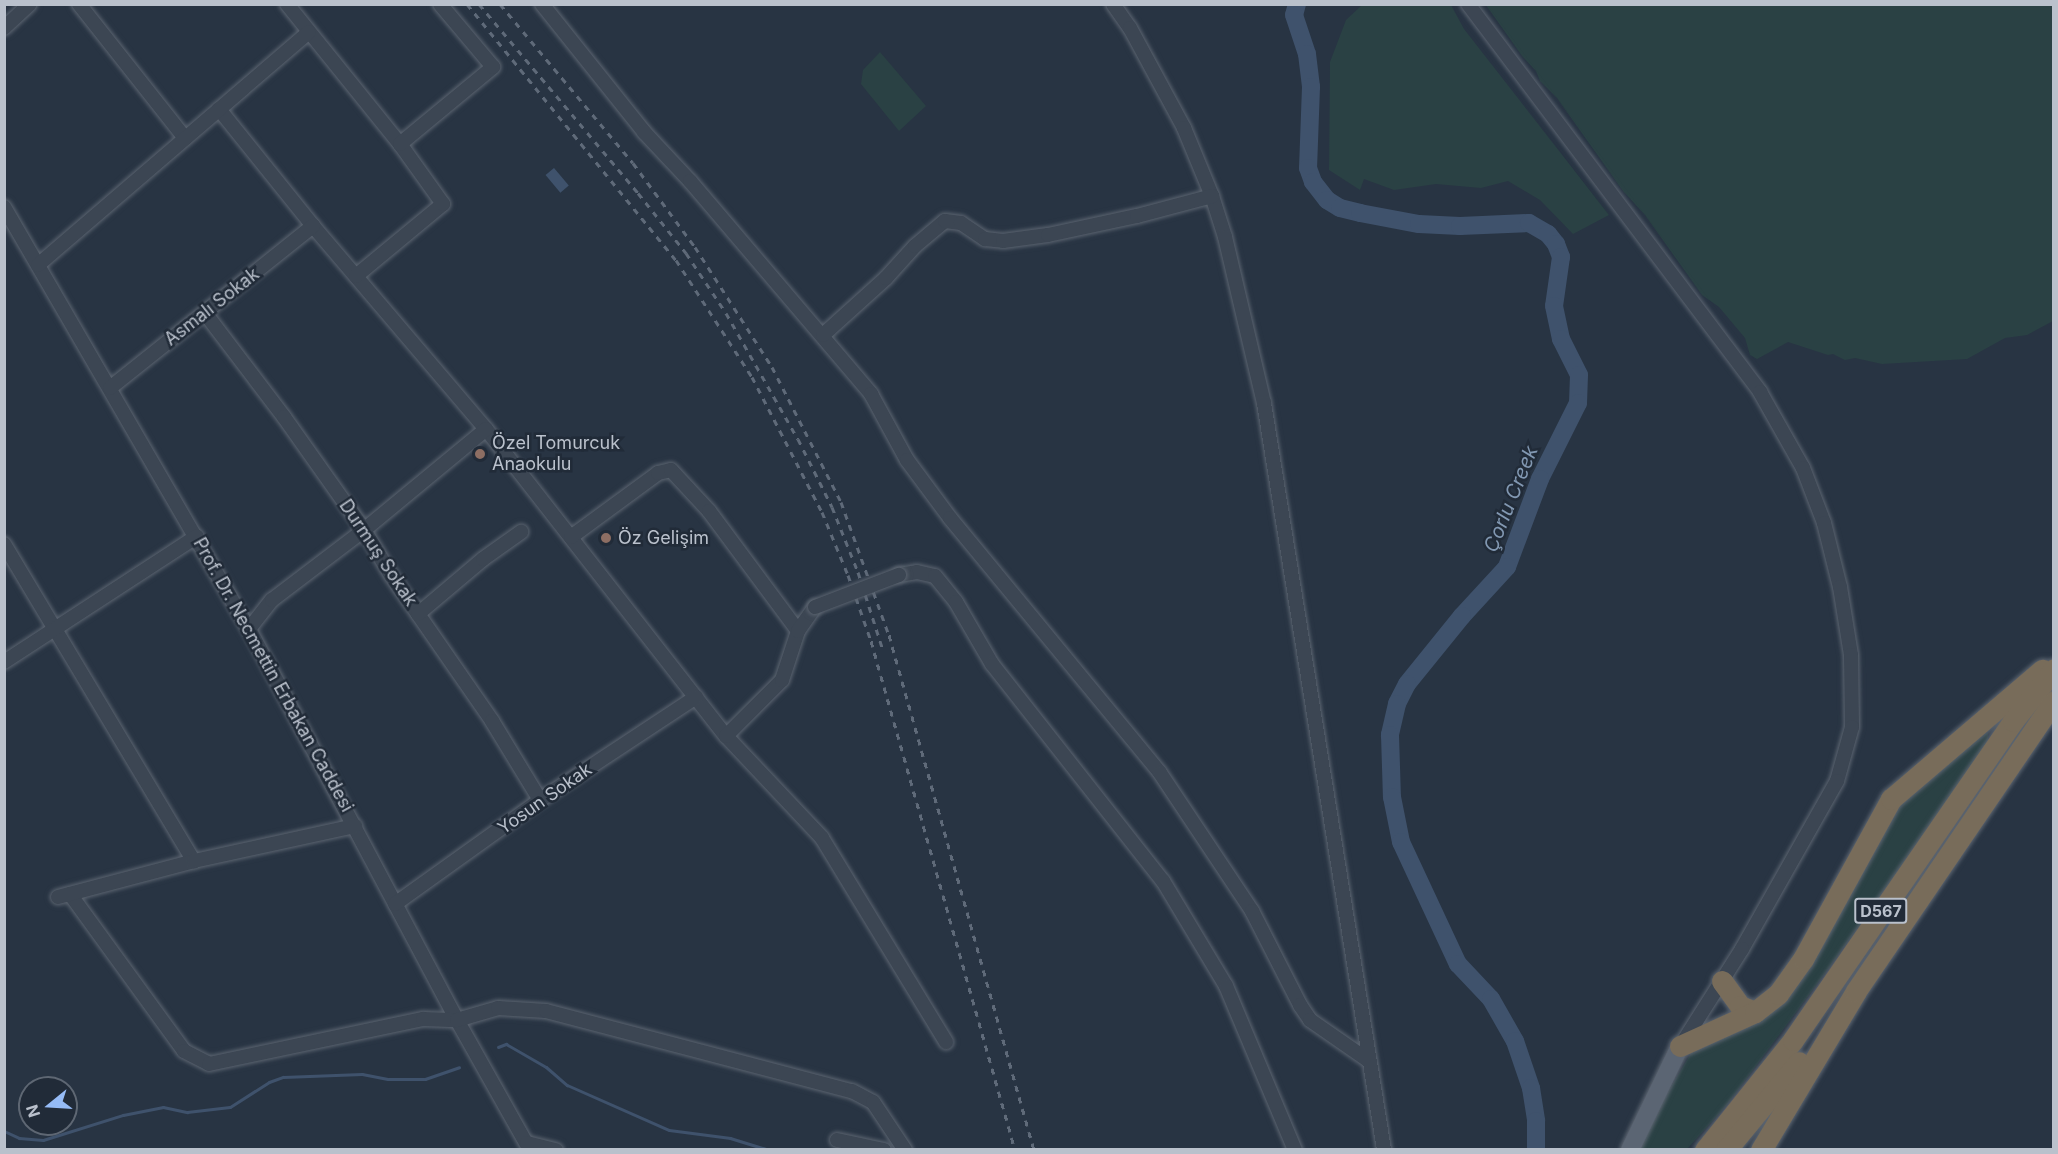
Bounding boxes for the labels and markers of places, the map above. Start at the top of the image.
place label: Özel Tomurcuk Anaokulu [492,433,620,476]
marker: Özel Tomurcuk Anaokulu [473,447,487,461]
place label: Öz Gelişim [618,527,709,549]
marker: Öz Gelişim [599,531,613,545]

